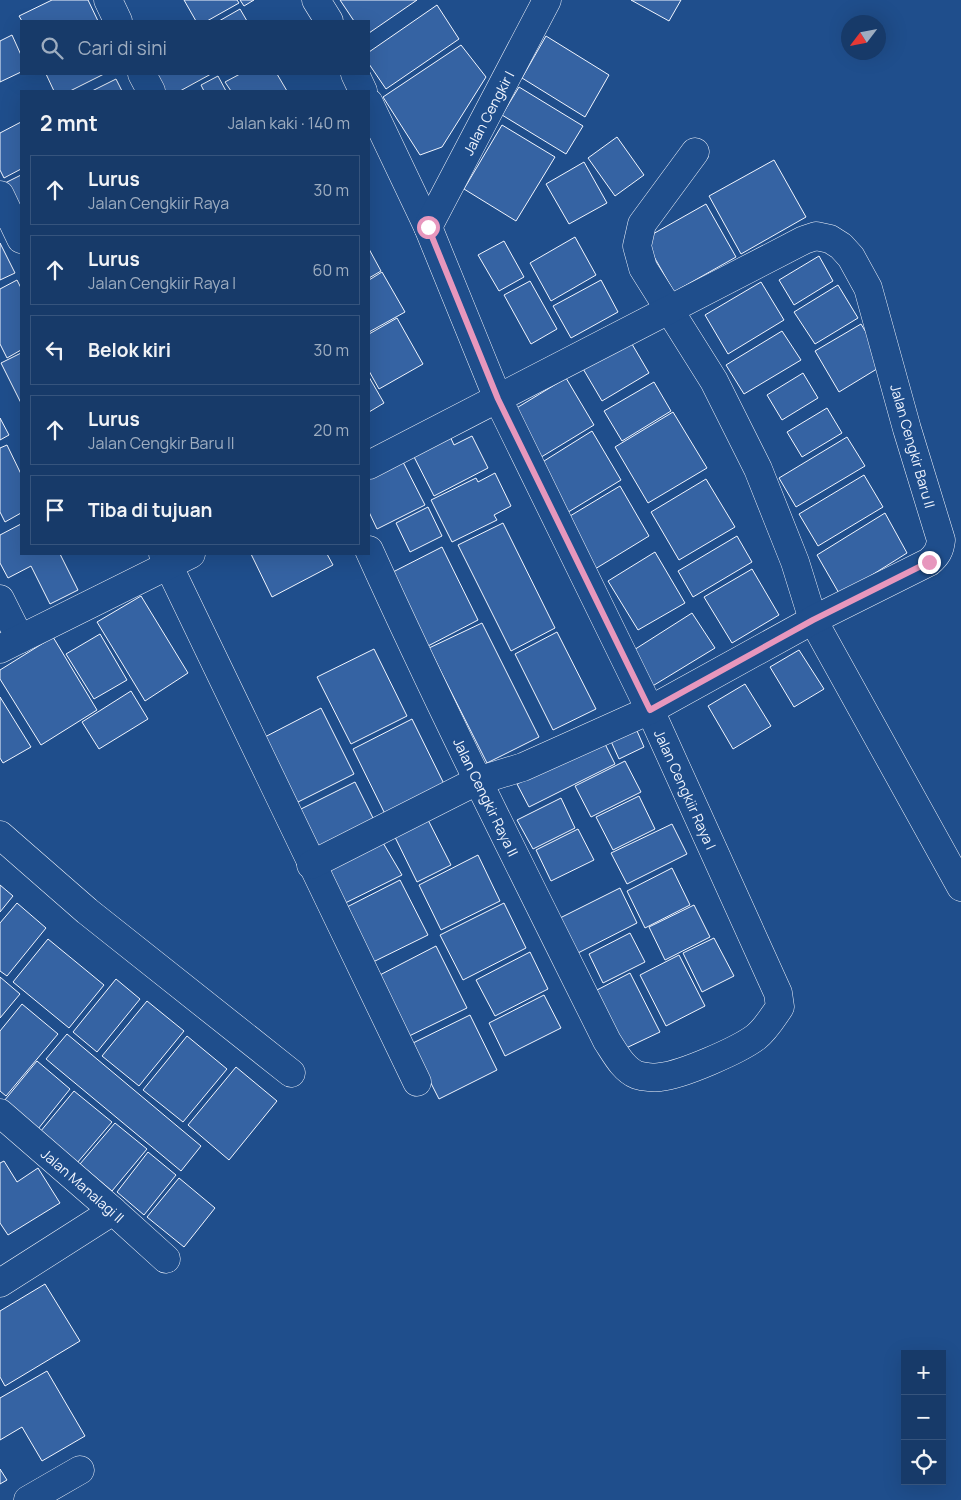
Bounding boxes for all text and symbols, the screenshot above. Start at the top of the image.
north arrow [841,15,886,60]
search box [20,20,370,75]
icon: search [38,34,66,62]
text: Cari di sini [78,35,167,61]
street label: Jalan Cengkir I [458,67,518,158]
text: 2 mnt [40,109,98,137]
text: Jalan kaki · 140 m [228,112,350,134]
text: Lurus [88,166,140,192]
icon: ahead [41,176,69,204]
text: 30 m [314,179,349,201]
text: Jalan Cengkiir Raya [88,192,229,214]
route start [417,216,440,239]
text: Lurus [88,246,140,272]
icon: ahead [41,256,69,284]
text: 60 m [313,259,349,281]
text: Jalan Cengkiir Raya I [88,272,236,294]
icon: left [41,336,69,364]
text: Belok kiri [88,337,171,363]
text: 30 m [314,339,349,361]
street label: Jalan Cengkir Baru II [886,382,940,510]
text: Lurus [88,406,140,432]
icon: ahead [41,416,69,444]
text: 20 m [313,419,349,441]
text: Jalan Cengkir Baru II [88,432,234,454]
icon: arrive [41,496,69,524]
text: Tiba di tujuan [88,497,212,523]
route end [918,551,941,574]
street label: Jalan Cengkiir Raya I [650,726,721,852]
street label: Jalan Cengkir Raya II [449,735,523,859]
street label: Jalan Manalagi II [38,1144,129,1226]
map controls [901,1350,946,1485]
button: + [901,1350,946,1395]
button: − [901,1395,946,1440]
button: locate [901,1440,946,1485]

